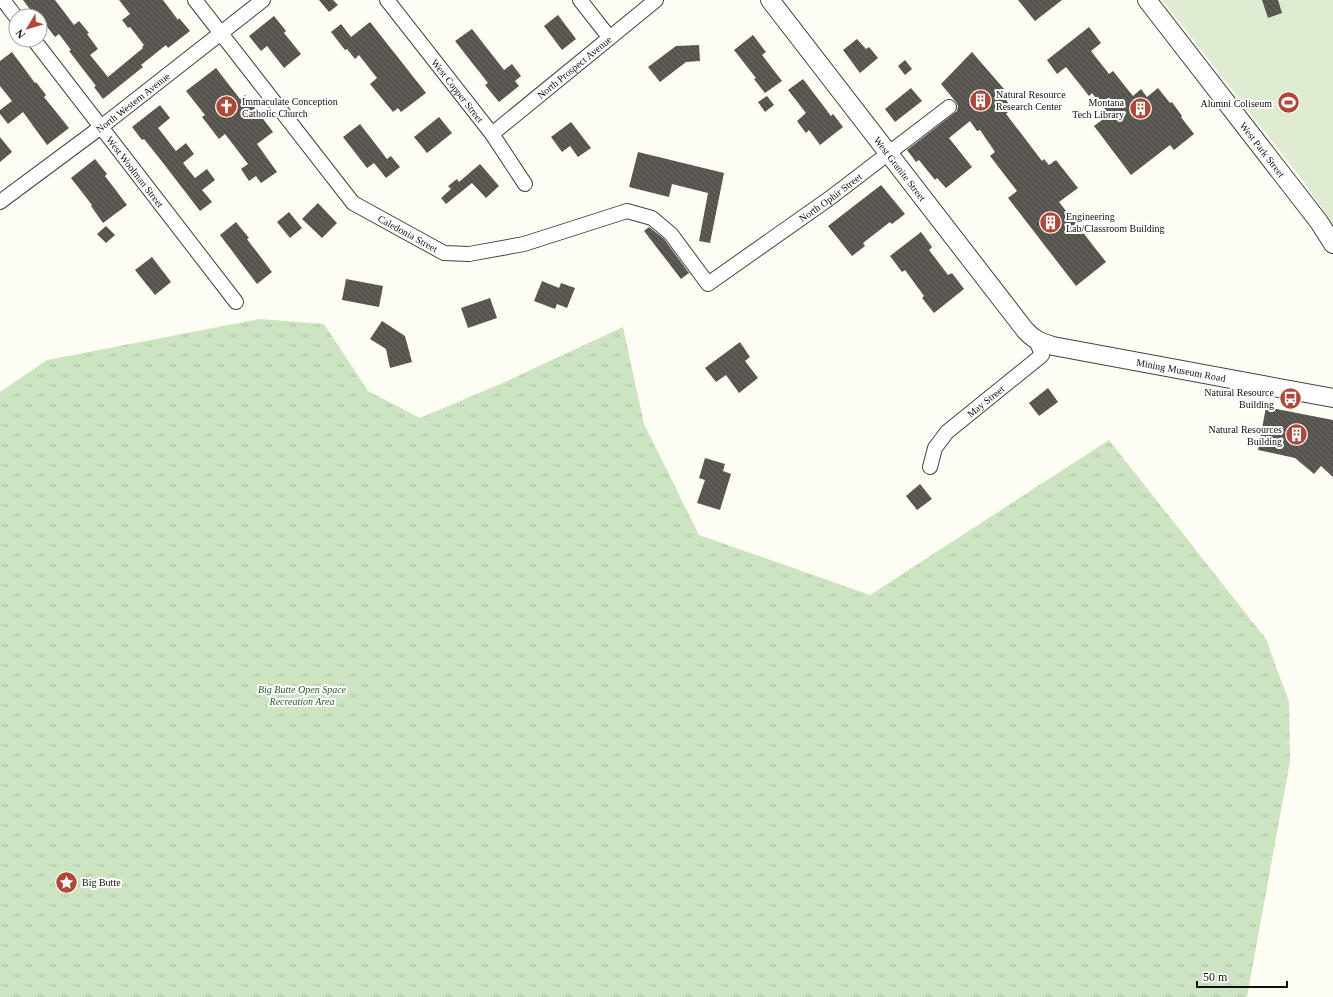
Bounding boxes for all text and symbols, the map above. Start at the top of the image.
north arrow [8,8,48,48]
text: N [13,27,27,41]
street label: North Prospect Avenue [535,33,614,101]
street label: West Copper Street [430,57,486,125]
street label: North Western Avenue [94,70,172,134]
building icon: Natural Resource Research Center [967,87,993,113]
place label: Natural Resource Research Center [996,89,1066,112]
sports icon: Alumni Coliseum [1275,90,1301,116]
church icon: Immaculate Conception Catholic Church [213,94,239,120]
building icon: Montana Tech Library [1127,95,1153,121]
place label: Immaculate Conception Catholic Church [242,96,338,119]
place label: Montana Tech Library [1072,97,1125,120]
place label: Alumni Coliseum [1201,98,1272,109]
street label: West Park Street [1238,120,1288,179]
street label: West Woolman Street [105,134,166,209]
street label: West Granite Street [872,134,929,203]
street label: North Ophir Street [797,170,864,224]
building icon: Engineering Lab/Classroom Building [1038,209,1064,235]
place label: Engineering Lab/Classroom Building [1066,211,1165,234]
street label: Caledonia Street [376,212,440,254]
street label: Mining Museum Road [1135,356,1227,383]
street label: May Street [965,383,1006,419]
bus stop icon: Natural Resource Building [1277,385,1303,411]
place label: Natural Resource Building [1204,387,1275,410]
building icon: Natural Resources Building [1284,422,1310,448]
place label: Natural Resources Building [1208,424,1282,447]
park label: Big Butte Open Space Recreation Area [258,684,347,707]
place icon: Big Butte [53,869,79,895]
place label: Big Butte [82,877,121,888]
scale bar [1197,963,1287,989]
text: 50 m [1203,970,1228,984]

